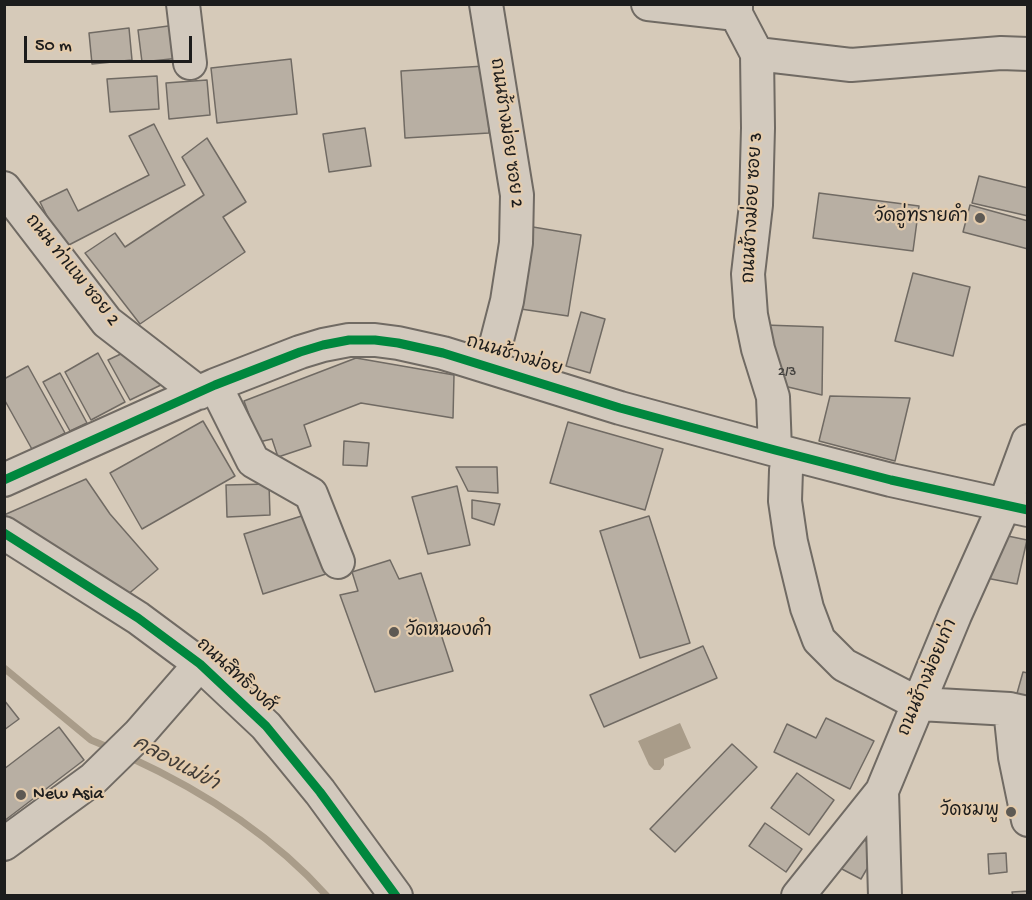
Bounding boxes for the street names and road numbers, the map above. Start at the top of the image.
street label: ถนนช้างม่อย ซอย 2 [484,57,526,209]
street label: ถนนช้างม่อย ซอย 3 [739,132,769,284]
street label: ถนน ท่าแพ ซอย 2 [19,211,123,331]
street label: ถนนช้างม่อย [463,332,565,382]
street label: ถนนช้างม่อยเก่า [895,616,963,740]
street label: ถนนสิทธิวงศ์ [191,635,279,717]

